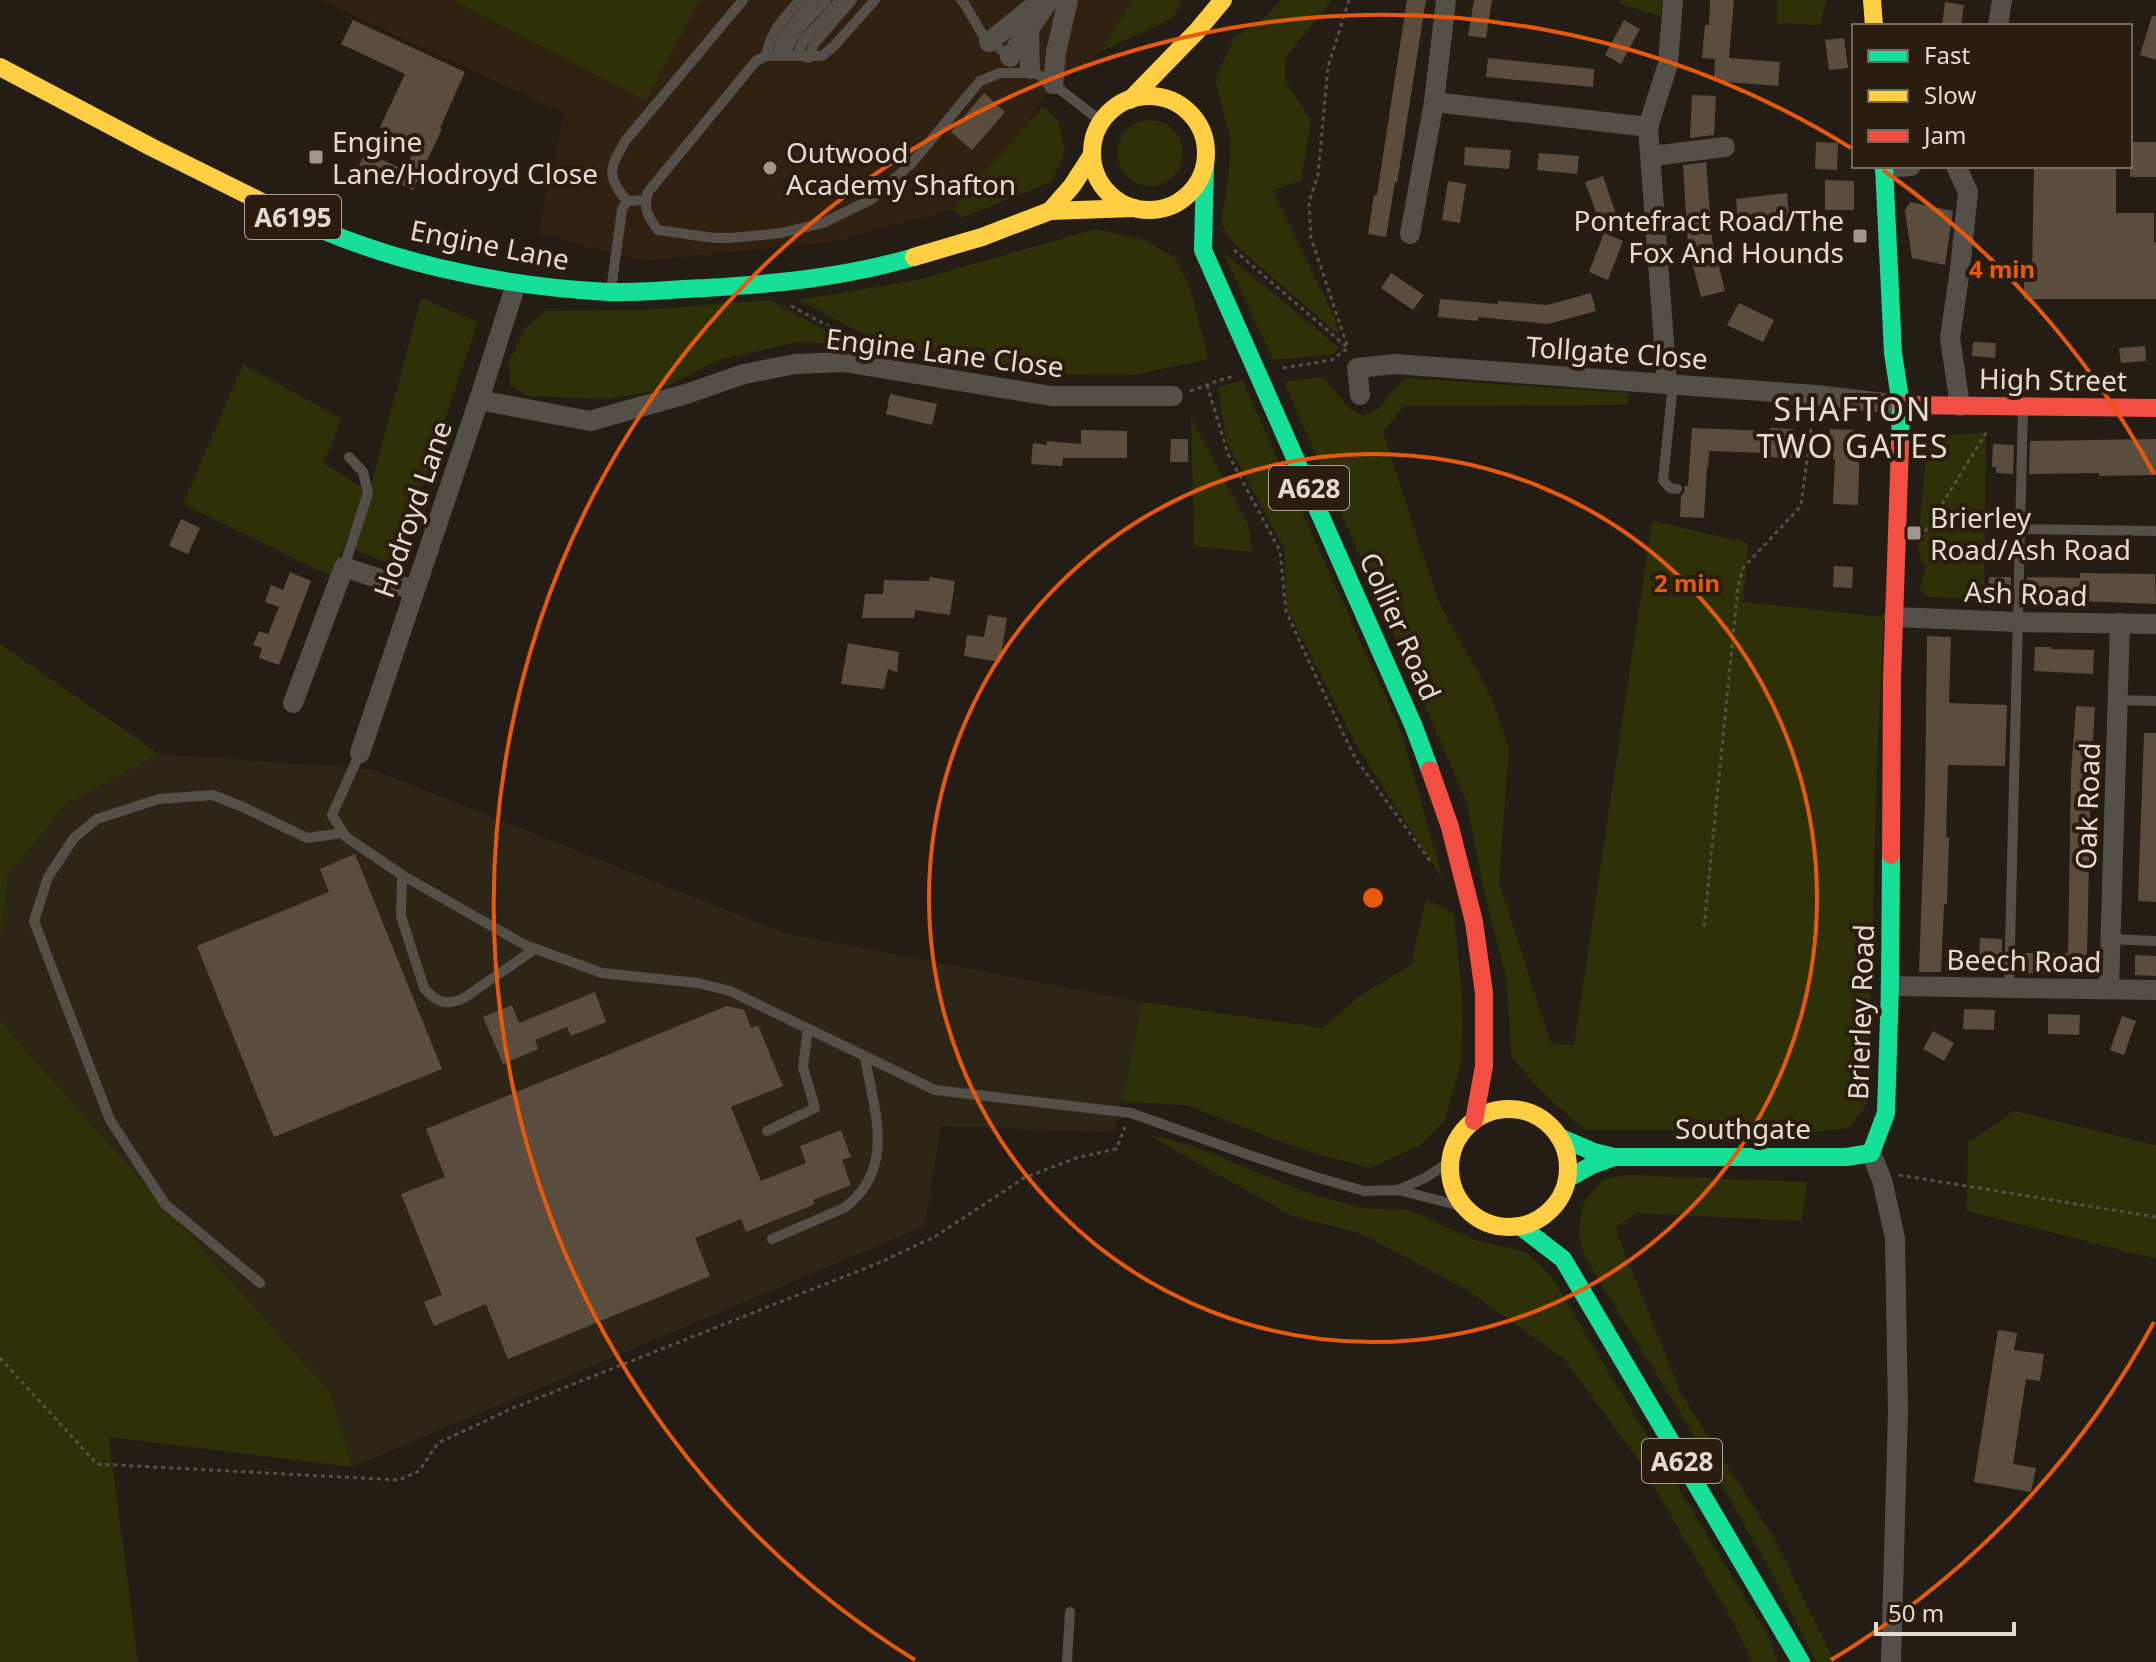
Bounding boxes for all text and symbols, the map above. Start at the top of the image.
legend [1852,24,2132,168]
text: Fast [1924,38,1970,71]
text: Slow [1924,78,1976,111]
text: Jam [1922,118,1966,151]
place label: Engine Lane/Hodroyd Close [332,122,598,192]
place label: Outwood Academy Shafton [786,133,1016,203]
marker: Engine Lane/Hodroyd Close [307,148,325,166]
marker: Outwood Academy Shafton [761,159,779,177]
road number: A6195 [245,195,341,239]
place label: Pontefract Road/The Fox And Hounds [1573,201,1844,271]
street label: Engine Lane [407,210,573,278]
marker: Pontefract Road/The Fox And Hounds [1851,227,1869,245]
text: 4 min [1969,252,2035,285]
street label: Engine Lane Close [824,319,1066,385]
street label: Tollgate Close [1525,327,1709,377]
street label: High Street [1979,359,2127,399]
district label: SHAFTON TWO GATES [1756,387,1950,467]
street label: Hodroyd Lane [364,416,460,602]
road number: A628 [1269,466,1349,510]
place label: Brierley Road/Ash Road [1930,498,2131,568]
marker: Brierley Road/Ash Road [1905,524,1923,542]
street label: Collier Road [1351,546,1451,706]
text: 2 min [1654,566,1720,599]
street label: Ash Road [1964,572,2088,614]
street label: Oak Road [2066,742,2108,870]
centre of rings [1359,884,1387,912]
street label: Brierley Road [1838,924,1882,1100]
street label: Beech Road [1946,940,2102,980]
street label: Southgate [1675,1109,1811,1147]
road number: A628 [1642,1439,1722,1483]
scale bar [1876,1586,2014,1636]
text: 50 m [1888,1596,1944,1629]

